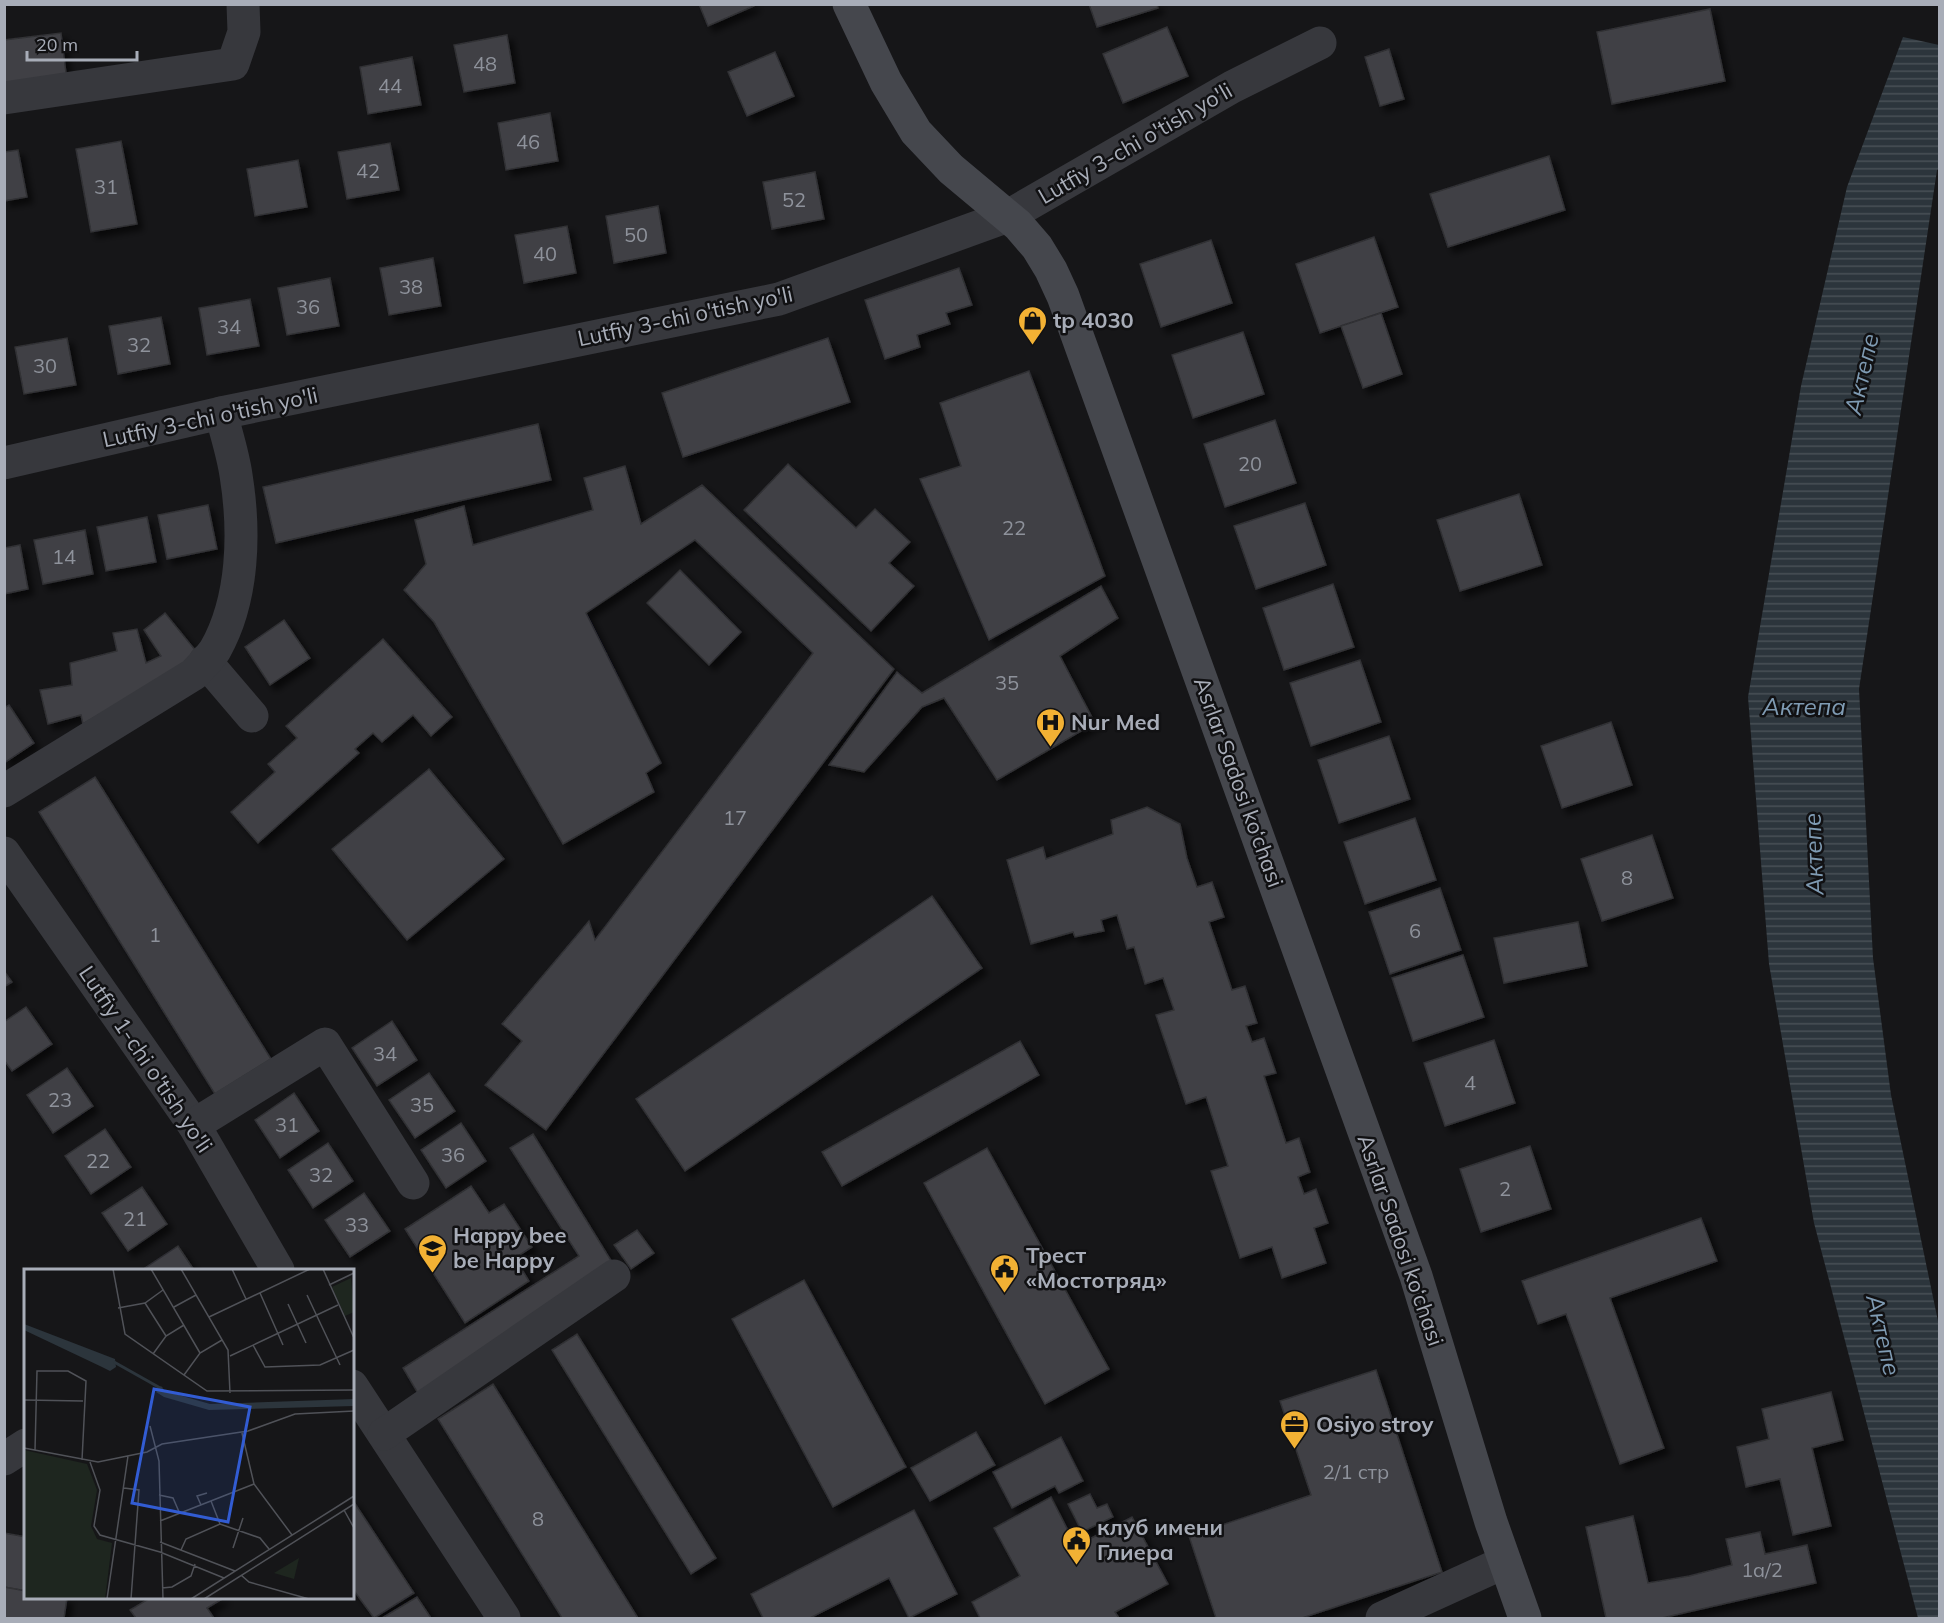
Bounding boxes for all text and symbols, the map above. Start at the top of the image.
scale bar [27,24,136,62]
text: 20 m [36,33,78,56]
house number: 48 [473,51,497,76]
house number: 44 [378,73,402,98]
street label: Lutfiy 3-chi o'tish yo'li [1033,76,1237,210]
house number: 46 [516,129,540,154]
house number: 42 [356,158,380,183]
house number: 31 [94,174,118,199]
house number: 52 [782,187,806,212]
house number: 50 [624,222,648,247]
house number: 40 [533,241,557,266]
house number: 38 [399,274,423,299]
street label: Lutfiy 3-chi o'tish yo'li [575,280,795,352]
house number: 36 [296,294,320,319]
shop icon: tp 4030 [1016,304,1048,346]
place label: tp 4030 [1053,306,1134,334]
house number: 34 [217,314,241,339]
water label: Актепе [1837,330,1885,418]
house number: 32 [127,332,151,357]
house number: 30 [33,353,57,378]
street label: Lutfiy 3-chi o'tish yo'li [100,381,320,453]
house number: 20 [1238,451,1262,476]
house number: 22 [1002,515,1026,540]
house number: 14 [52,544,76,569]
house number: 35 [995,670,1019,695]
street label: Asrlar Sadosi ko‘chasi [1188,673,1290,891]
water label: Актепа [1761,691,1846,721]
hospital icon: Nur Med [1034,706,1066,748]
place label: Nur Med [1071,708,1160,736]
house number: 17 [723,805,747,830]
water label: Актепе [1797,812,1829,897]
house number: 8 [1621,865,1633,890]
house number: 6 [1409,918,1421,943]
house number: 1 [149,922,161,947]
street label: Lutfiy 1-chi o'tish yo'li [73,960,219,1158]
house number: 34 [373,1041,397,1066]
house number: 4 [1464,1070,1476,1095]
house number: 23 [48,1087,72,1112]
house number: 35 [410,1092,434,1117]
house number: 31 [275,1112,299,1137]
street label: Asrlar Sadosi ko‘chasi [1352,1131,1450,1349]
house number: 36 [441,1142,465,1167]
house number: 22 [86,1148,110,1173]
house number: 32 [309,1162,333,1187]
house number: 2 [1499,1176,1511,1201]
house number: 21 [123,1206,147,1231]
house number: 33 [345,1212,369,1237]
place label: Happy bee be Happy [453,1221,566,1274]
school or university icon: Happy bee be Happy [416,1232,448,1274]
place label: Трест «Мостотряд» [1026,1241,1167,1294]
public building icon: Трест «Мостотряд» [989,1252,1021,1294]
inset map [24,1269,354,1599]
water label: Актепе [1860,1290,1908,1378]
office icon: Osiyo stroy [1279,1408,1311,1450]
place label: Osiyo stroy [1316,1410,1433,1438]
house number: 2/1 стр [1323,1459,1389,1484]
house number: 8 [532,1506,544,1531]
place label: клуб имени Глиера [1097,1513,1223,1566]
public building icon: клуб имени Глиера [1060,1524,1092,1566]
house number: 1a/2 [1741,1557,1783,1582]

